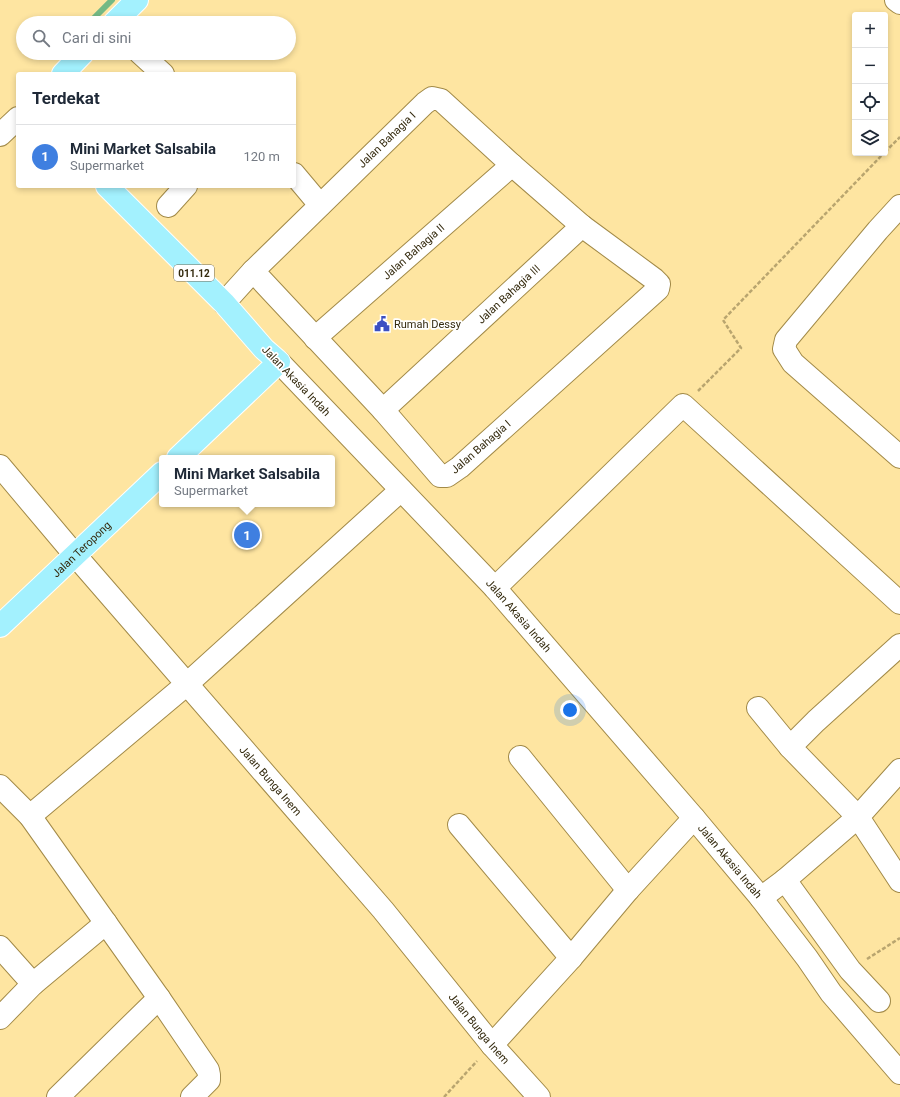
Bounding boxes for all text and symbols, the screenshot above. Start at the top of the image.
map controls [852,12,888,156]
button: + [852,12,888,48]
search box [16,16,296,60]
icon: search [30,27,52,49]
text: Cari di sini [62,29,132,47]
button: − [852,48,888,84]
button: locate [852,84,888,120]
text: Terdekat [32,88,100,108]
street label: Jalan Bahagia I [356,109,418,171]
button: layers [852,120,888,156]
text: Mini Market Salsabila [70,140,216,158]
text: 1 [41,149,49,164]
text: 120 m [243,149,280,164]
text: Supermarket [70,158,144,173]
street label: Jalan Bahagia II [380,221,447,282]
street label: Jalan Bahagia III [474,262,543,326]
road number: 011.12 [174,265,214,281]
public building icon: Rumah Dessy [373,315,391,333]
place label: Rumah Dessy [394,318,462,331]
street label: Jalan Akasia Indah [259,343,333,419]
street label: Jalan Bahagia I [448,418,514,476]
popup [159,455,335,507]
text: Mini Market Salsabila [174,465,320,483]
text: Supermarket [174,483,248,498]
street label: Jalan Teropong [49,518,113,580]
pin: 1 [234,520,260,550]
street label: Jalan Akasia Indah [483,576,554,655]
your location [560,700,580,720]
street label: Jalan Bunga Inem [237,743,304,818]
street label: Jalan Akasia Indah [695,821,765,901]
street label: Jalan Bunga Inem [446,990,512,1067]

